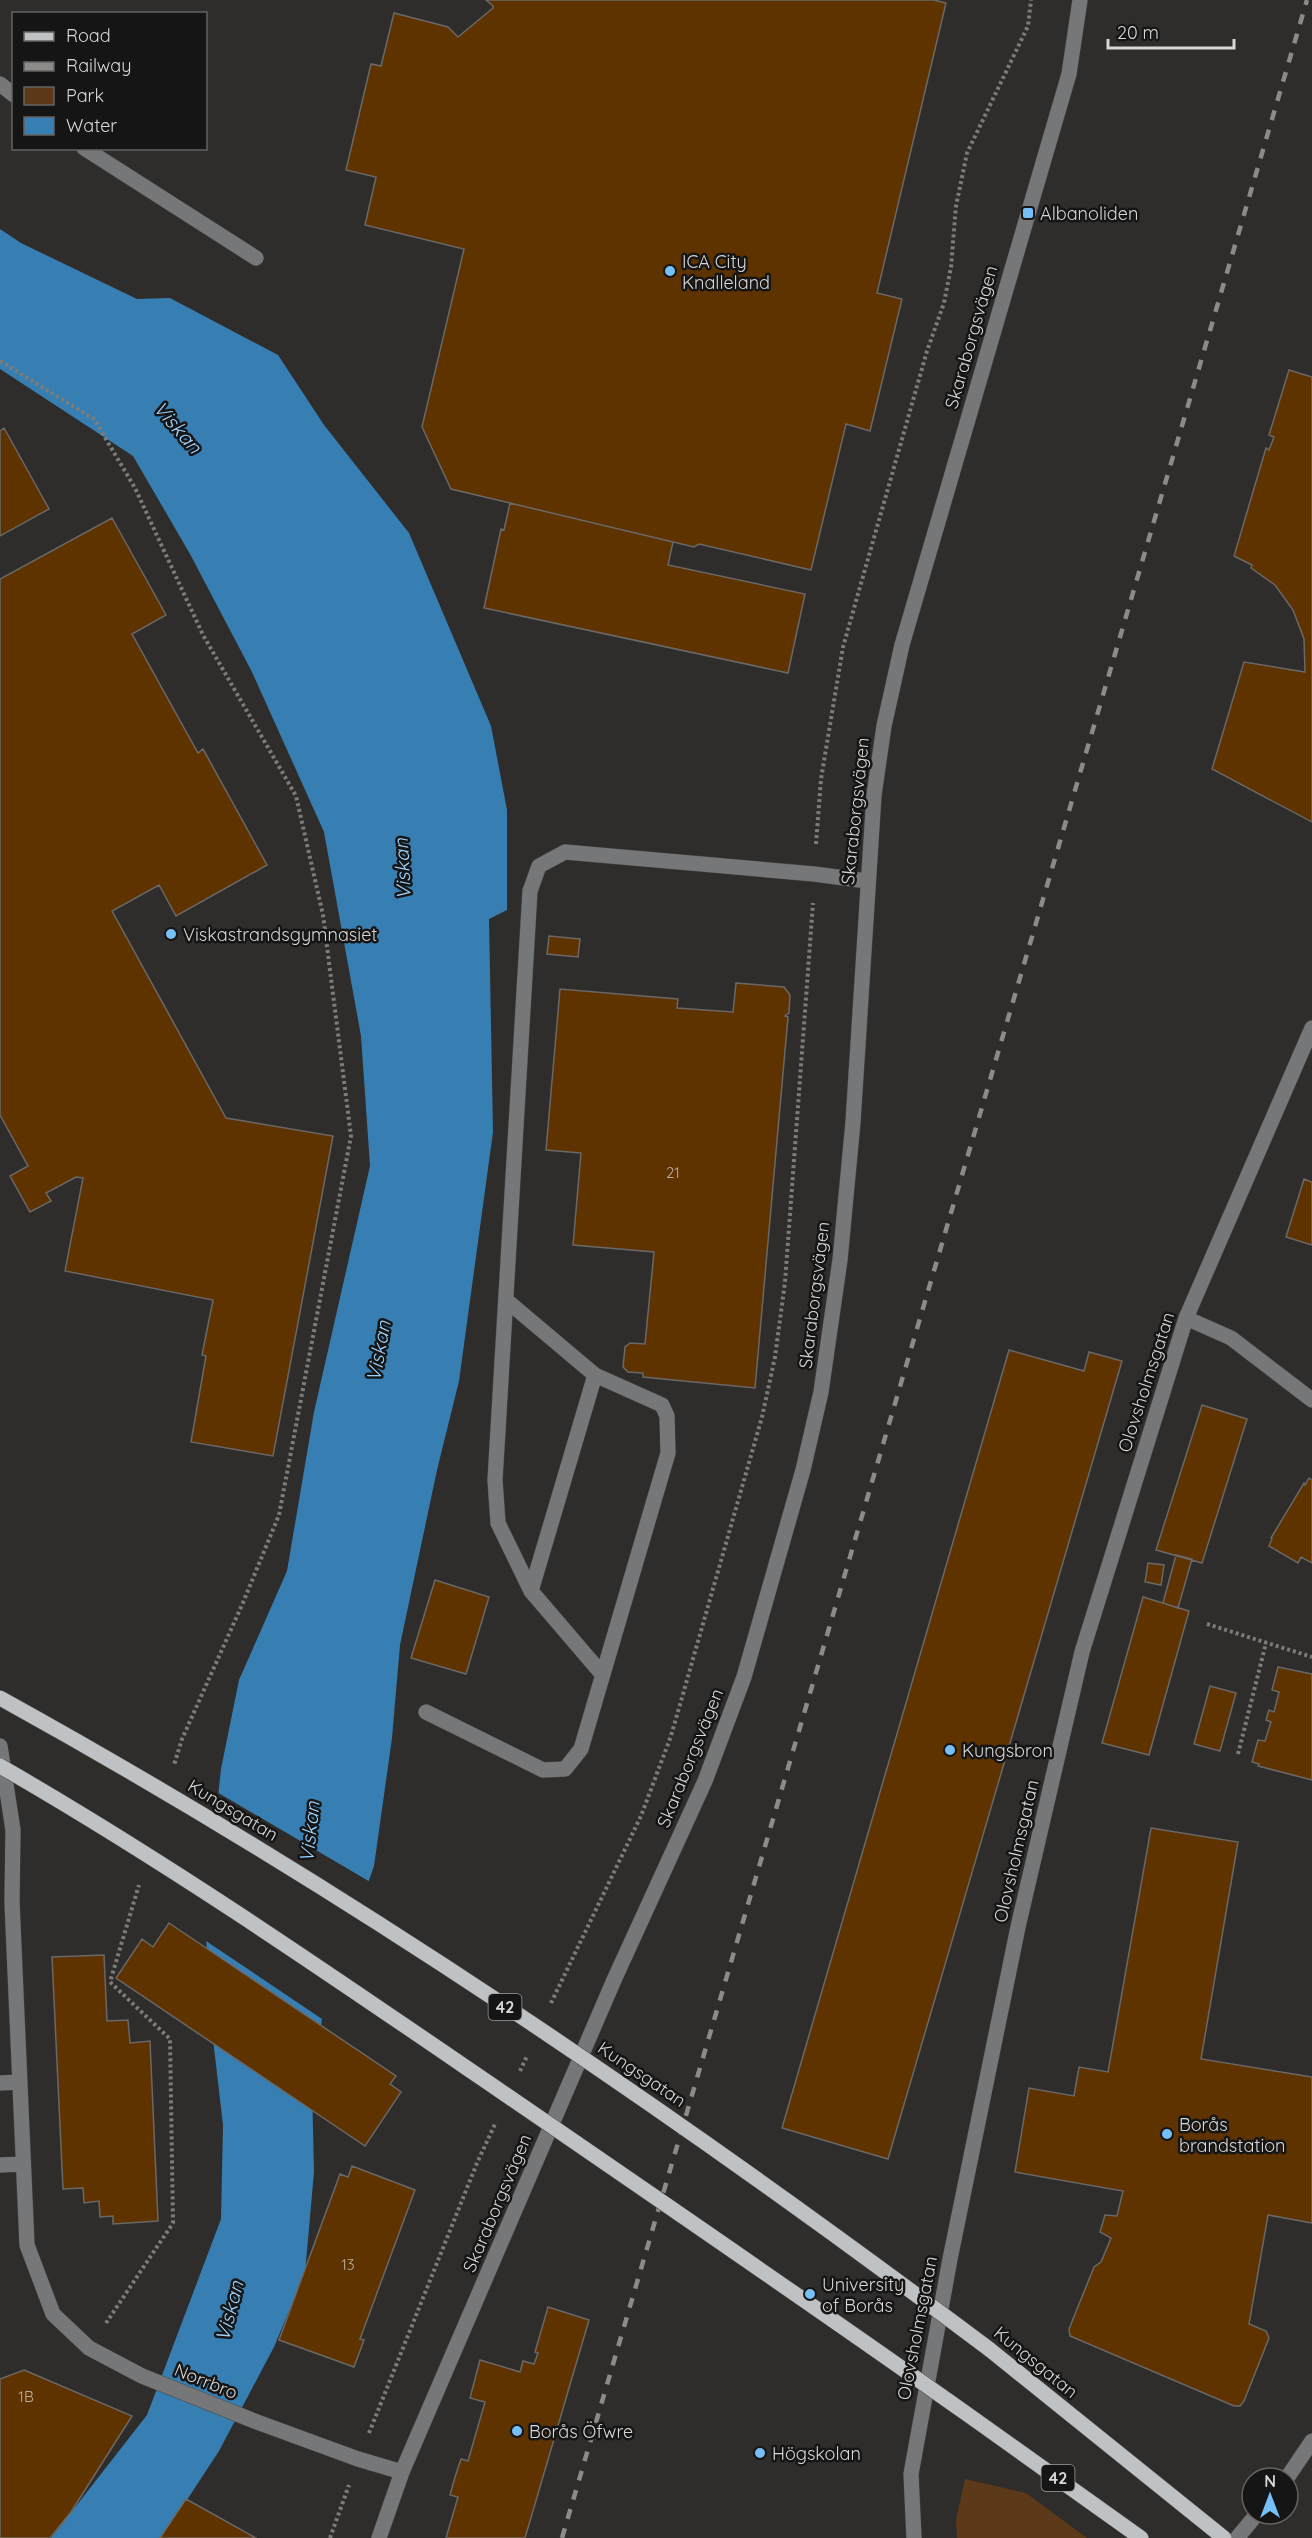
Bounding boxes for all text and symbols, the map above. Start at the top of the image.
legend [12,12,207,150]
scale bar [1108,12,1234,50]
text: 20 m [1117,21,1159,44]
text: Road [66,24,111,47]
text: Railway [66,54,132,77]
text: Park [66,84,104,107]
text: Water [66,114,117,137]
place label: Albanoliden [1040,202,1138,225]
marker: Albanoliden [1021,206,1035,220]
place label: ICA City Knalleland [682,250,770,294]
street label: Skaraborgsvägen [940,263,1002,411]
marker: ICA City Knalleland [663,264,677,278]
water label: Viskan [148,396,208,459]
street label: Skaraborgsvägen [836,736,874,886]
water label: Viskan [388,837,416,900]
place label: Viskastrandsgymnasiet [183,923,377,946]
marker: Viskastrandsgymnasiet [164,927,178,941]
house number: 21 [666,1163,680,1182]
street label: Skaraborgsvägen [794,1220,834,1370]
street label: Olovsholmsgatan [1113,1309,1179,1455]
water label: Viskan [360,1318,396,1383]
street label: Skaraborgsvägen [652,1685,728,1831]
place label: Kungsbron [962,1739,1053,1762]
marker: Kungsbron [943,1743,957,1757]
street label: Kungsgatan [184,1774,282,1846]
street label: Olovsholmsgatan [988,1777,1044,1925]
water label: Viskan [293,1800,325,1864]
road number: 42 [488,1994,522,2020]
street label: Kungsgatan [593,2036,691,2112]
place label: Borås brandstation [1179,2113,1286,2157]
marker: Borås brandstation [1160,2127,1174,2141]
street label: Skaraborgsvägen [458,2130,536,2276]
street label: Olovsholmsgatan [892,2254,942,2402]
house number: 13 [341,2255,355,2274]
place label: University of Borås [822,2273,904,2317]
water label: Viskan [209,2278,249,2344]
marker: University of Borås [803,2287,817,2301]
street label: Kungsgatan [989,2321,1083,2403]
street label: Norrbro [171,2358,241,2404]
house number: 1B [18,2387,34,2406]
place label: Borås Öfwre [529,2420,633,2443]
marker: Borås Öfwre [510,2424,524,2438]
place label: Högskolan [772,2442,861,2465]
marker: Högskolan [753,2446,767,2460]
road number: 42 [1042,2465,1074,2491]
north arrow [1240,2466,1300,2526]
text: N [1264,2471,1276,2491]

